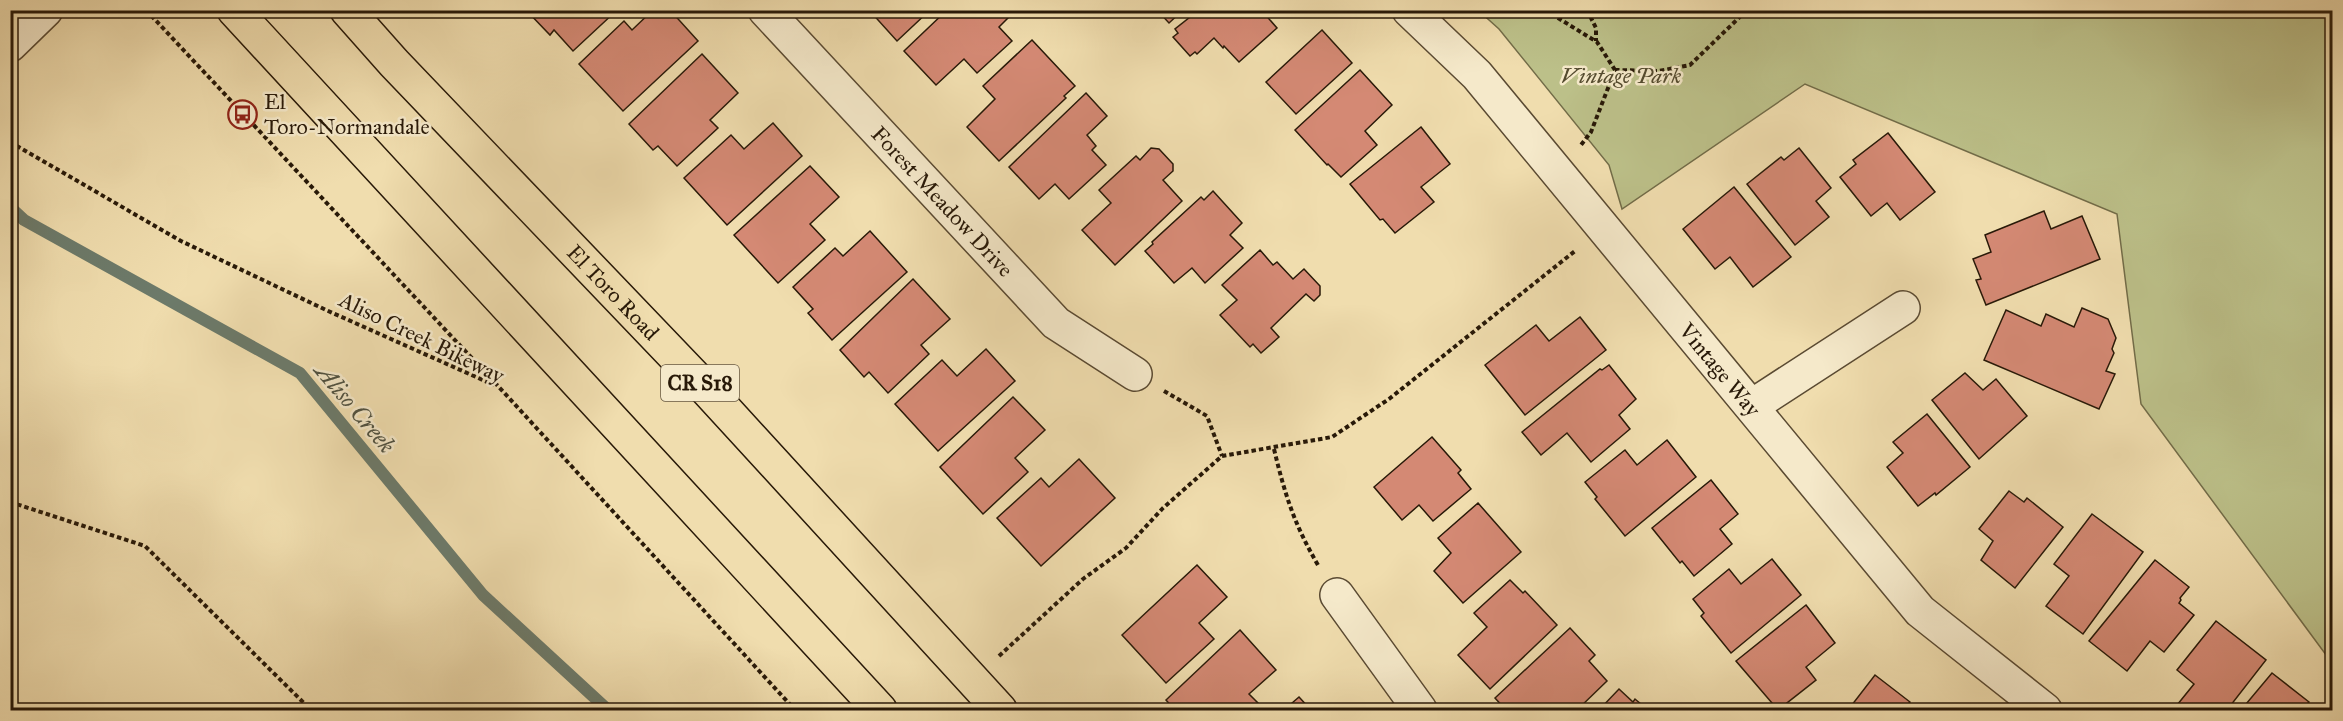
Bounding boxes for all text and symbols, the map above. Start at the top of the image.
park label: Vintage Park [1561,62,1681,89]
place label: El Toro-Normandale [264,88,430,140]
bus stop icon: El Toro-Normandale [227,98,259,130]
street label: Forest Meadow Drive [866,120,1019,283]
street label: El Toro Road [561,239,665,346]
street label: Aliso Creek Bikeway [334,285,509,389]
street label: Vintage Way [1673,317,1767,423]
water label: Aliso Creek [306,354,402,460]
road number: CR S18 [661,365,739,401]

